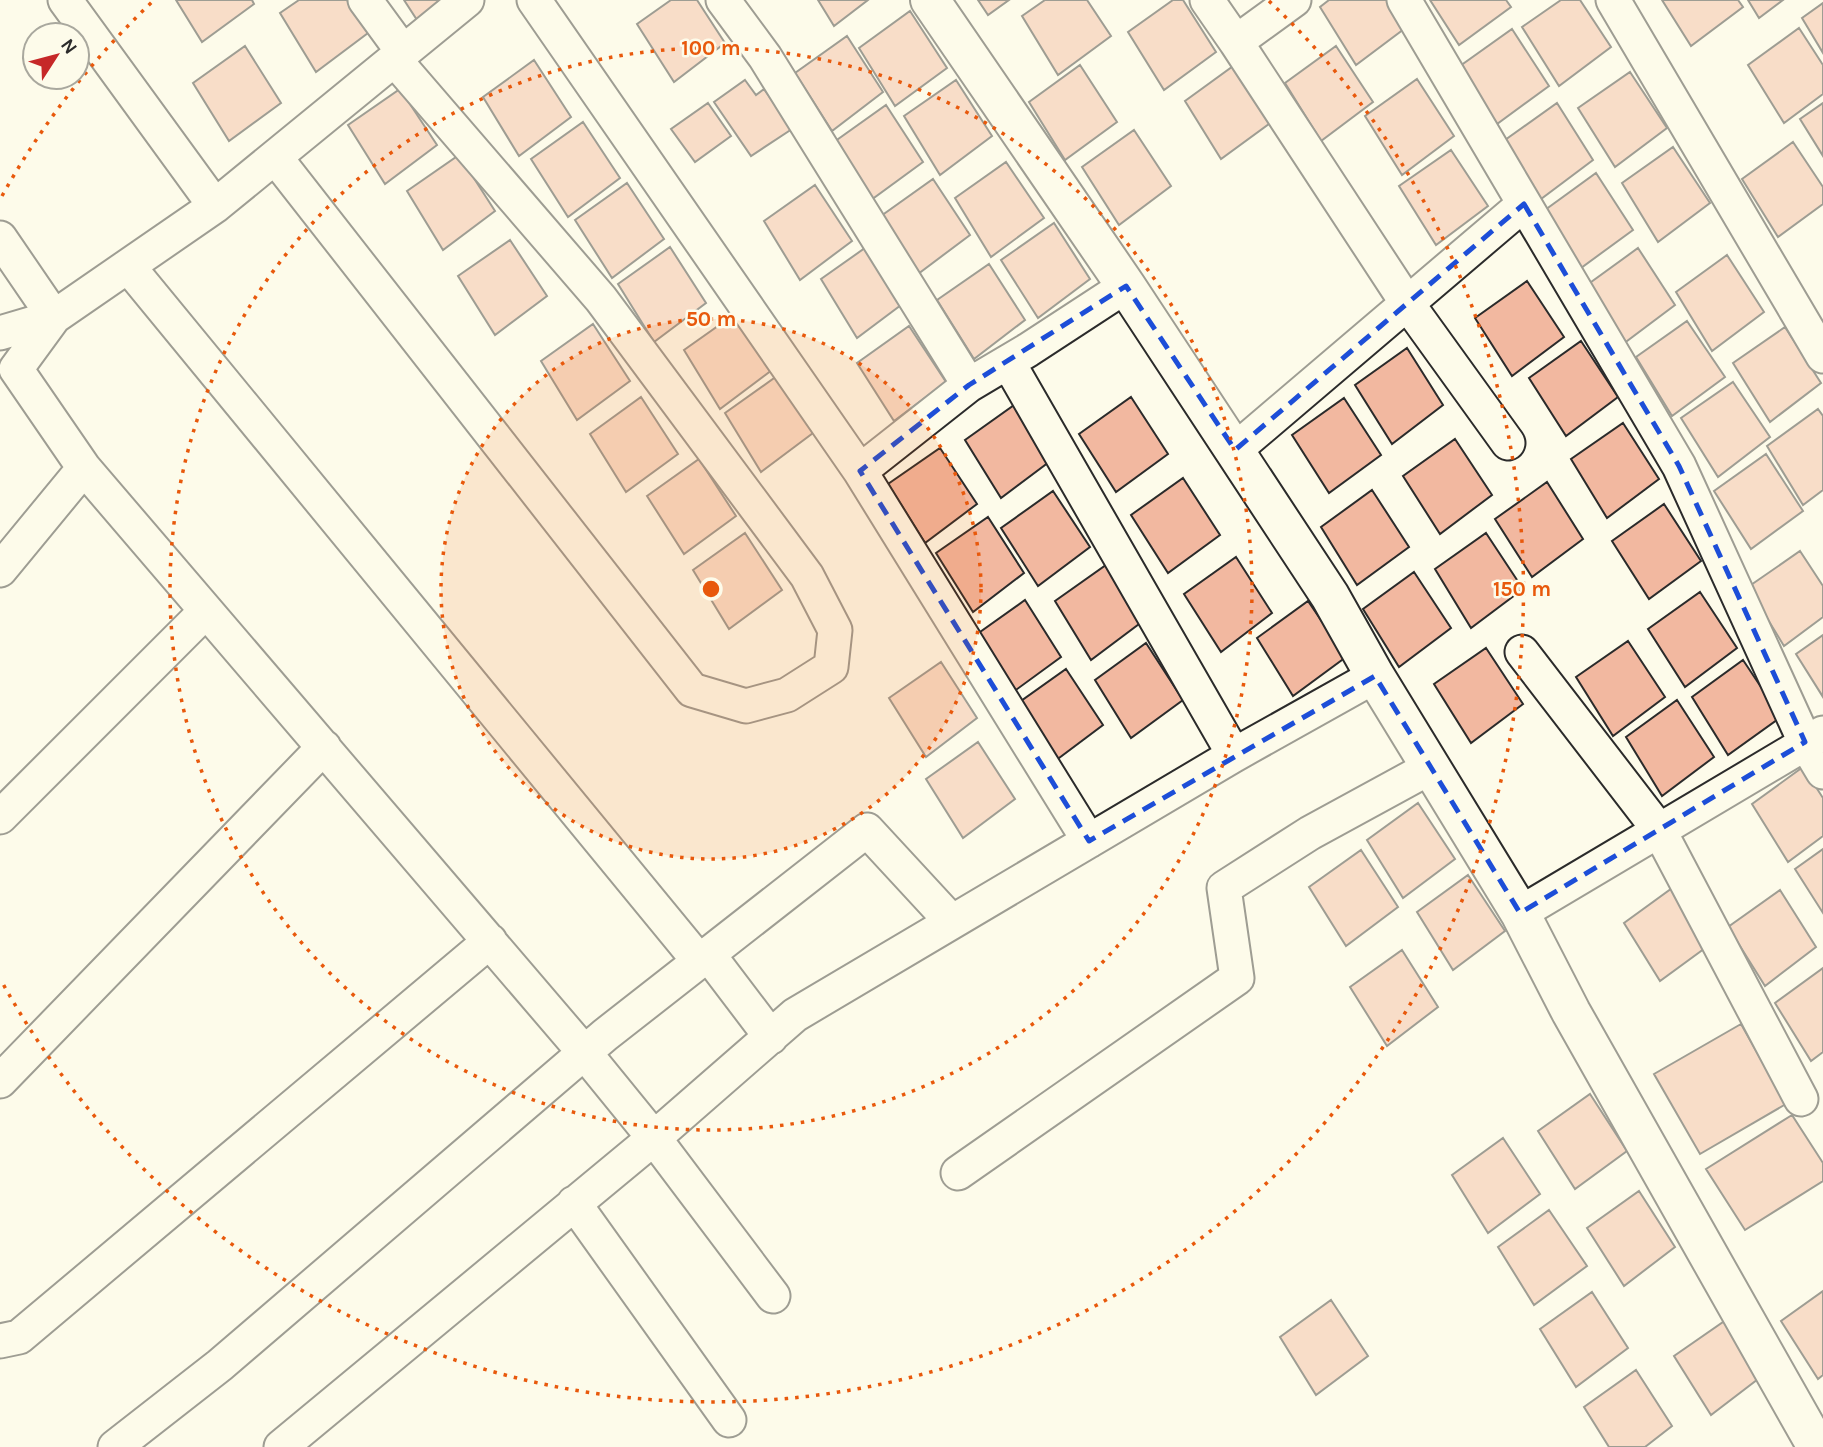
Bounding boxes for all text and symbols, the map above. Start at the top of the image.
north arrow [21,21,91,91]
text: N [56,35,82,59]
text: 100 m [681,36,741,60]
text: 50 m [686,307,736,331]
centre of rings [699,577,723,601]
text: 150 m [1493,577,1551,601]

